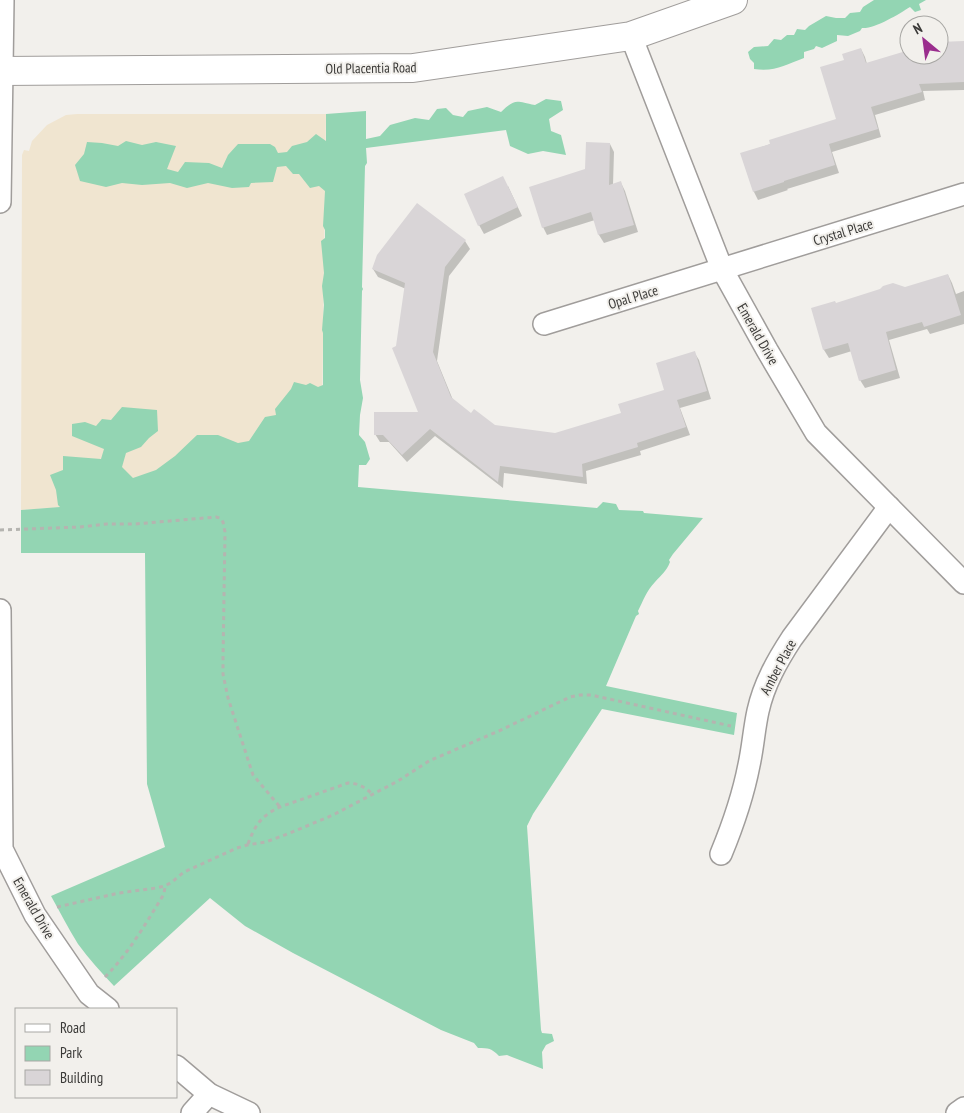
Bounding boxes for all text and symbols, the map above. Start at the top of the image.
north arrow [899,15,949,65]
text: N [910,19,925,38]
street label: Old Placentia Road [325,58,417,78]
street label: Crystal Place [811,214,875,250]
street label: Opal Place [606,281,660,313]
street label: Emerald Drive [733,300,783,368]
street label: Amber Place [756,636,800,698]
street label: Emerald Drive [9,874,59,942]
legend [15,1008,178,1098]
text: Road [60,1018,86,1037]
text: Park [60,1043,82,1062]
text: Building [60,1068,103,1087]

